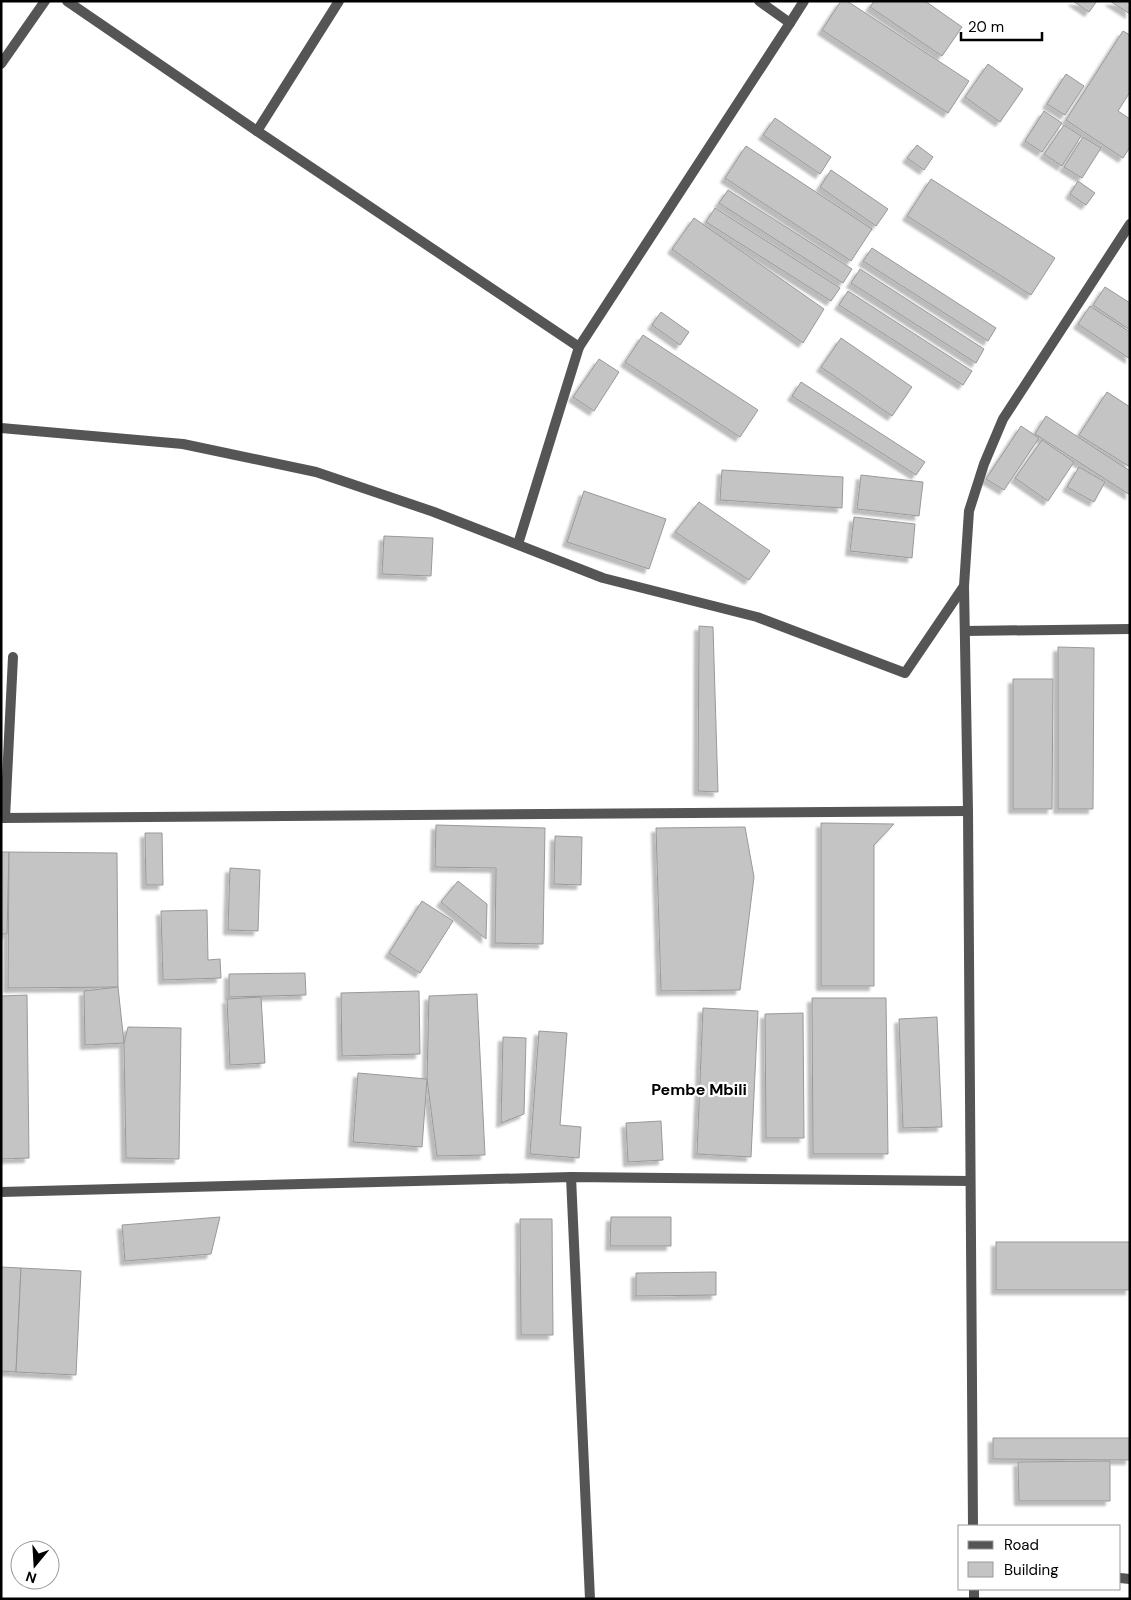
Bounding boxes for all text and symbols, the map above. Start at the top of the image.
scale bar [961,10,1042,42]
text: 20 m [968,17,1004,37]
district label: Pembe Mbili [651,1079,747,1100]
legend [958,1525,1121,1590]
text: Road [1004,1535,1039,1555]
north arrow [10,1540,60,1590]
text: Building [1004,1560,1059,1580]
text: N [23,1567,39,1588]

